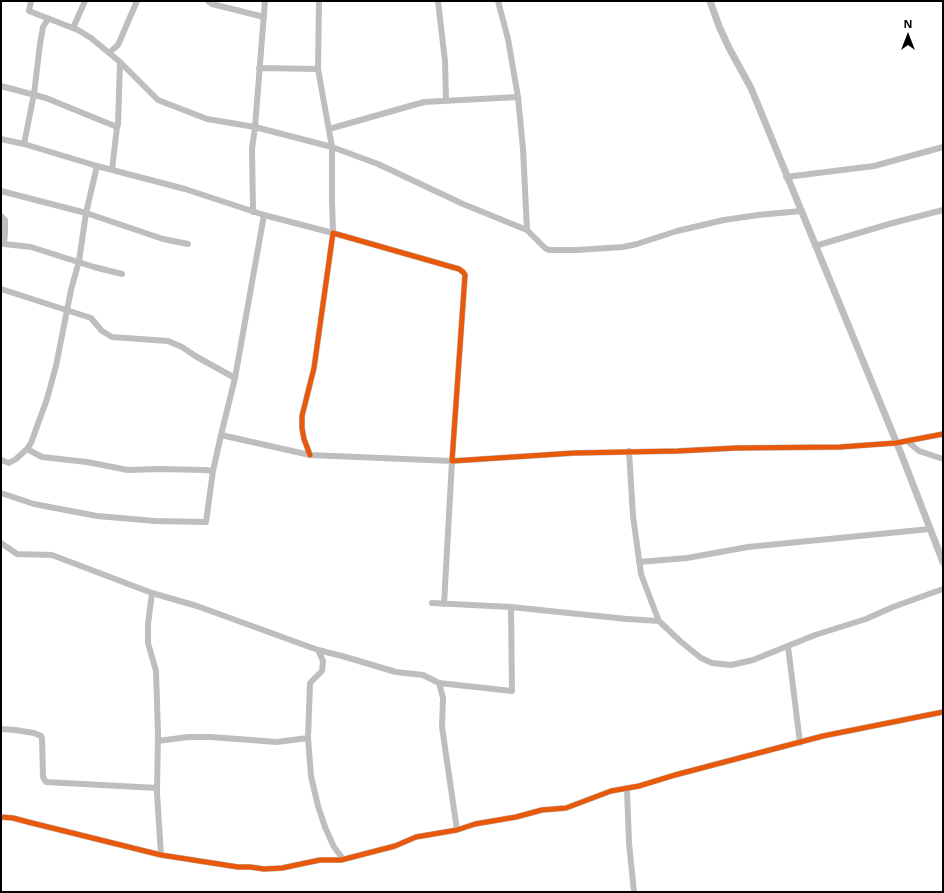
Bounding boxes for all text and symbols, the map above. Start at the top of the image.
north arrow [888,16,928,56]
text: N [904,16,912,31]

